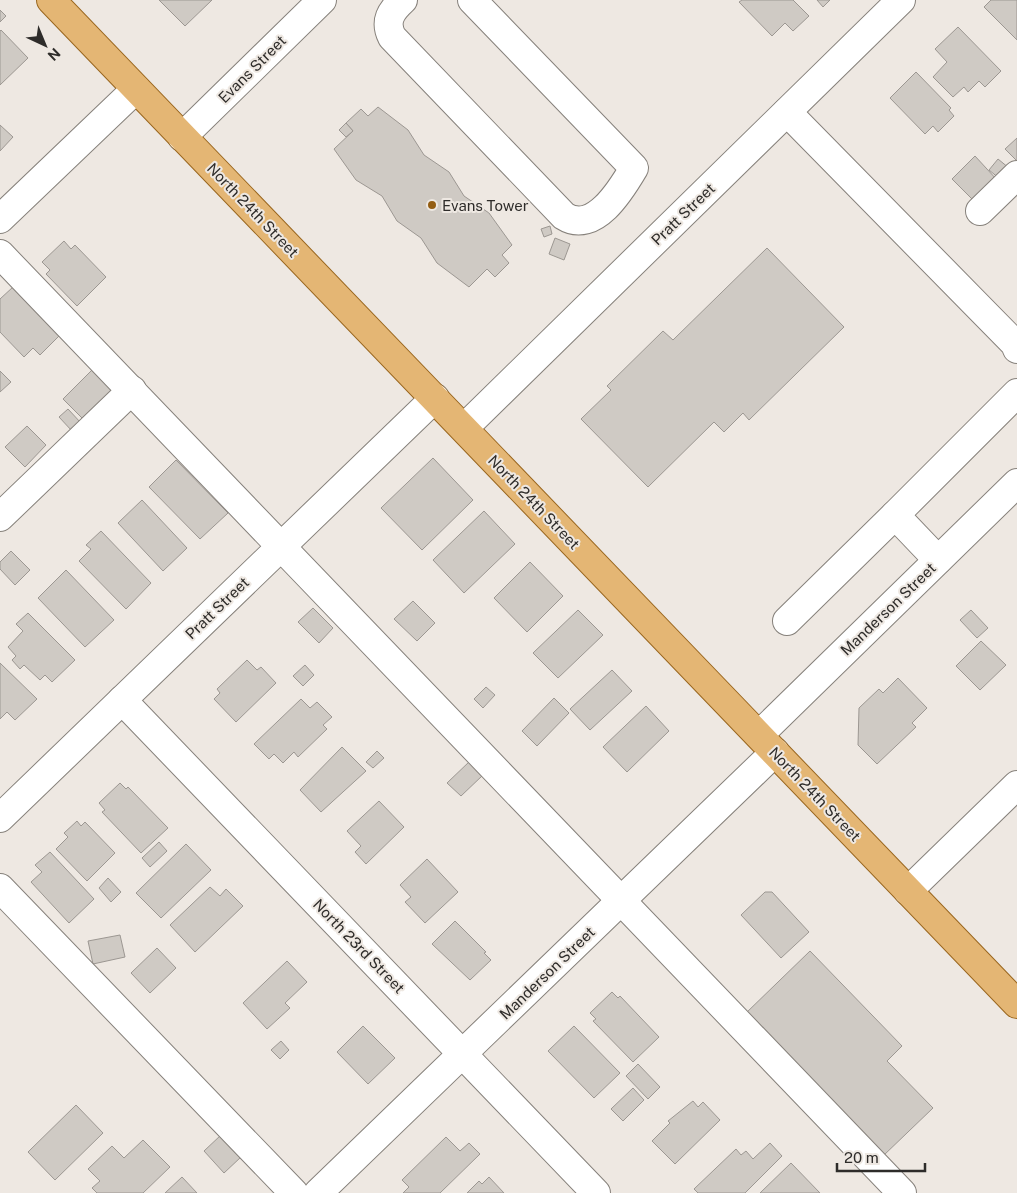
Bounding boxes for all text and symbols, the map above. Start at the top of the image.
north arrow [20,20,70,70]
street label: Evans Street [215,32,289,106]
text: N [45,45,64,64]
street label: North 24th Street [204,160,302,261]
street label: Pratt Street [648,179,718,248]
place label: Evans Tower [442,197,529,214]
marker: Evans Tower [426,199,438,211]
street label: North 24th Street [485,452,583,553]
street label: Manderson Street [837,559,939,659]
street label: Pratt Street [182,573,252,642]
street label: North 24th Street [766,744,864,845]
street label: North 23rd Street [310,895,408,997]
street label: Manderson Street [496,923,598,1023]
scale bar [837,1140,924,1172]
text: 20 m [844,1149,879,1166]

